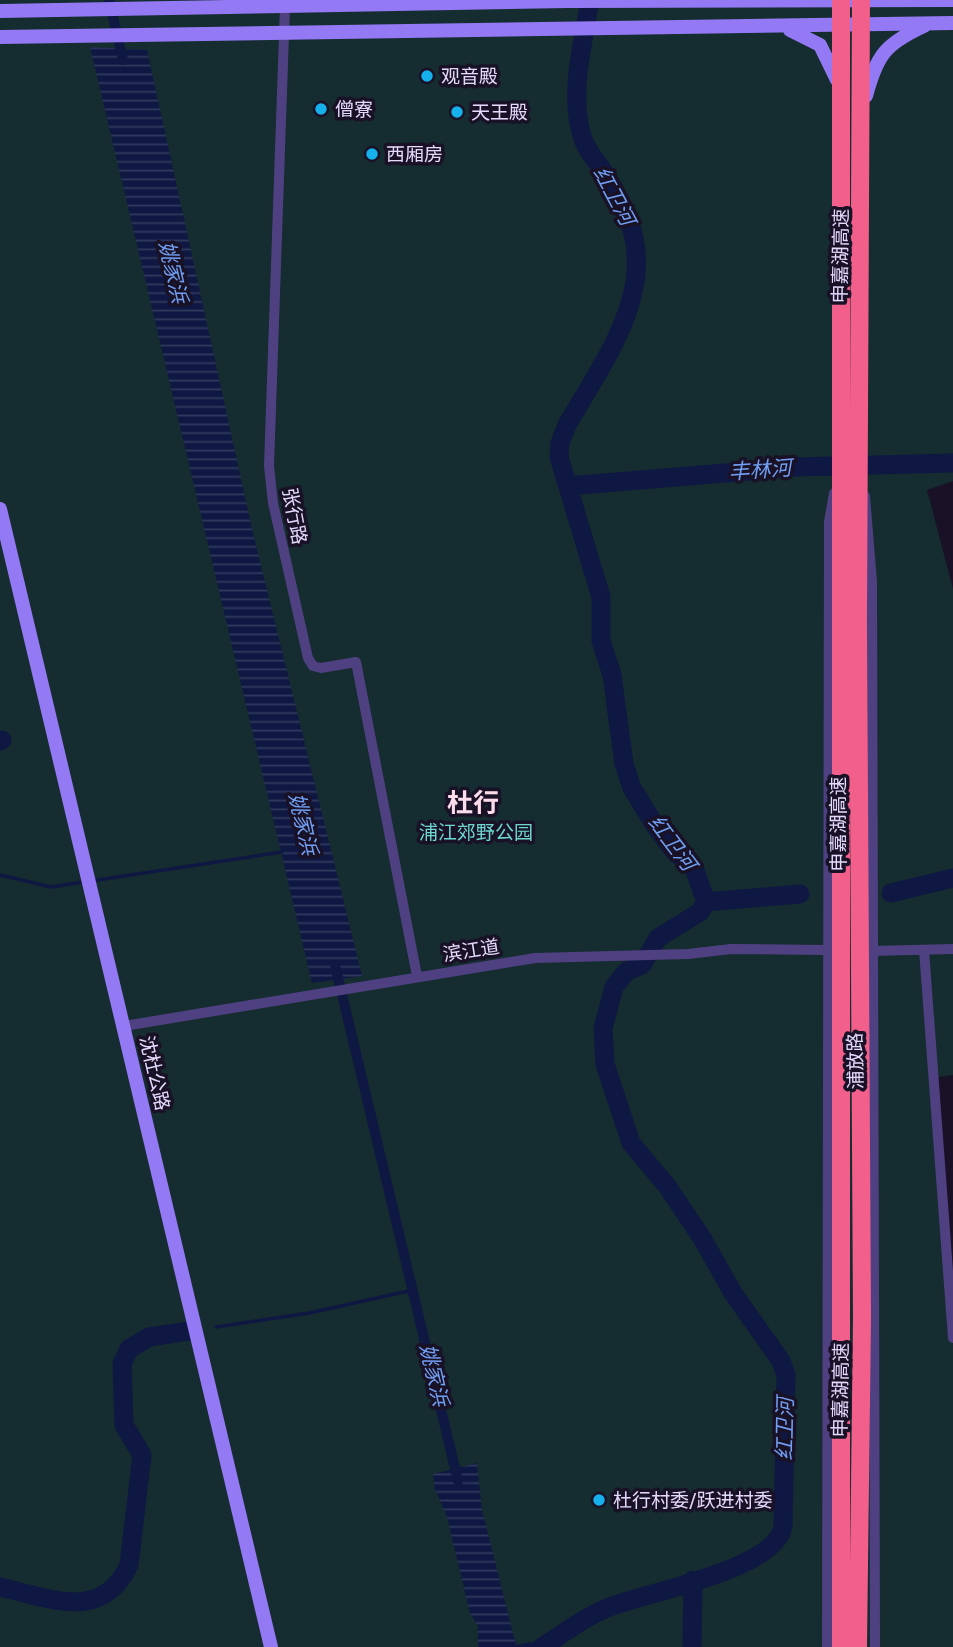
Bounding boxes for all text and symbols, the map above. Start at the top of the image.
place label: 观音殿 [441,65,498,88]
marker: 观音殿 [419,68,435,84]
place label: 僧寮 [335,98,373,121]
marker: 僧寮 [313,101,329,117]
place label: 天王殿 [471,101,528,124]
marker: 天王殿 [449,104,465,120]
place label: 西厢房 [386,143,443,166]
marker: 西厢房 [364,146,380,162]
water label: 红卫河 [589,162,642,233]
street label: 申嘉湖高速 [828,208,853,304]
water label: 姚家浜 [154,238,193,307]
water label: 丰林河 [728,455,796,484]
street label: 张行路 [278,486,311,546]
street label: 申嘉湖高速 [827,776,850,872]
district label: 杜行 [447,787,499,819]
water label: 姚家浜 [284,790,323,859]
water label: 红卫河 [643,810,704,879]
park label: 浦江郊野公园 [419,821,533,844]
street label: 滨江道 [441,935,501,966]
street label: 浦放路 [844,1032,867,1090]
street label: 沈杜公路 [135,1033,174,1113]
water label: 姚家浜 [415,1341,454,1410]
street label: 申嘉湖高速 [828,1342,853,1438]
water label: 红卫河 [771,1393,798,1461]
place label: 杜行村委/跃进村委 [613,1489,772,1512]
marker: 杜行村委/跃进村委 [591,1492,607,1508]

